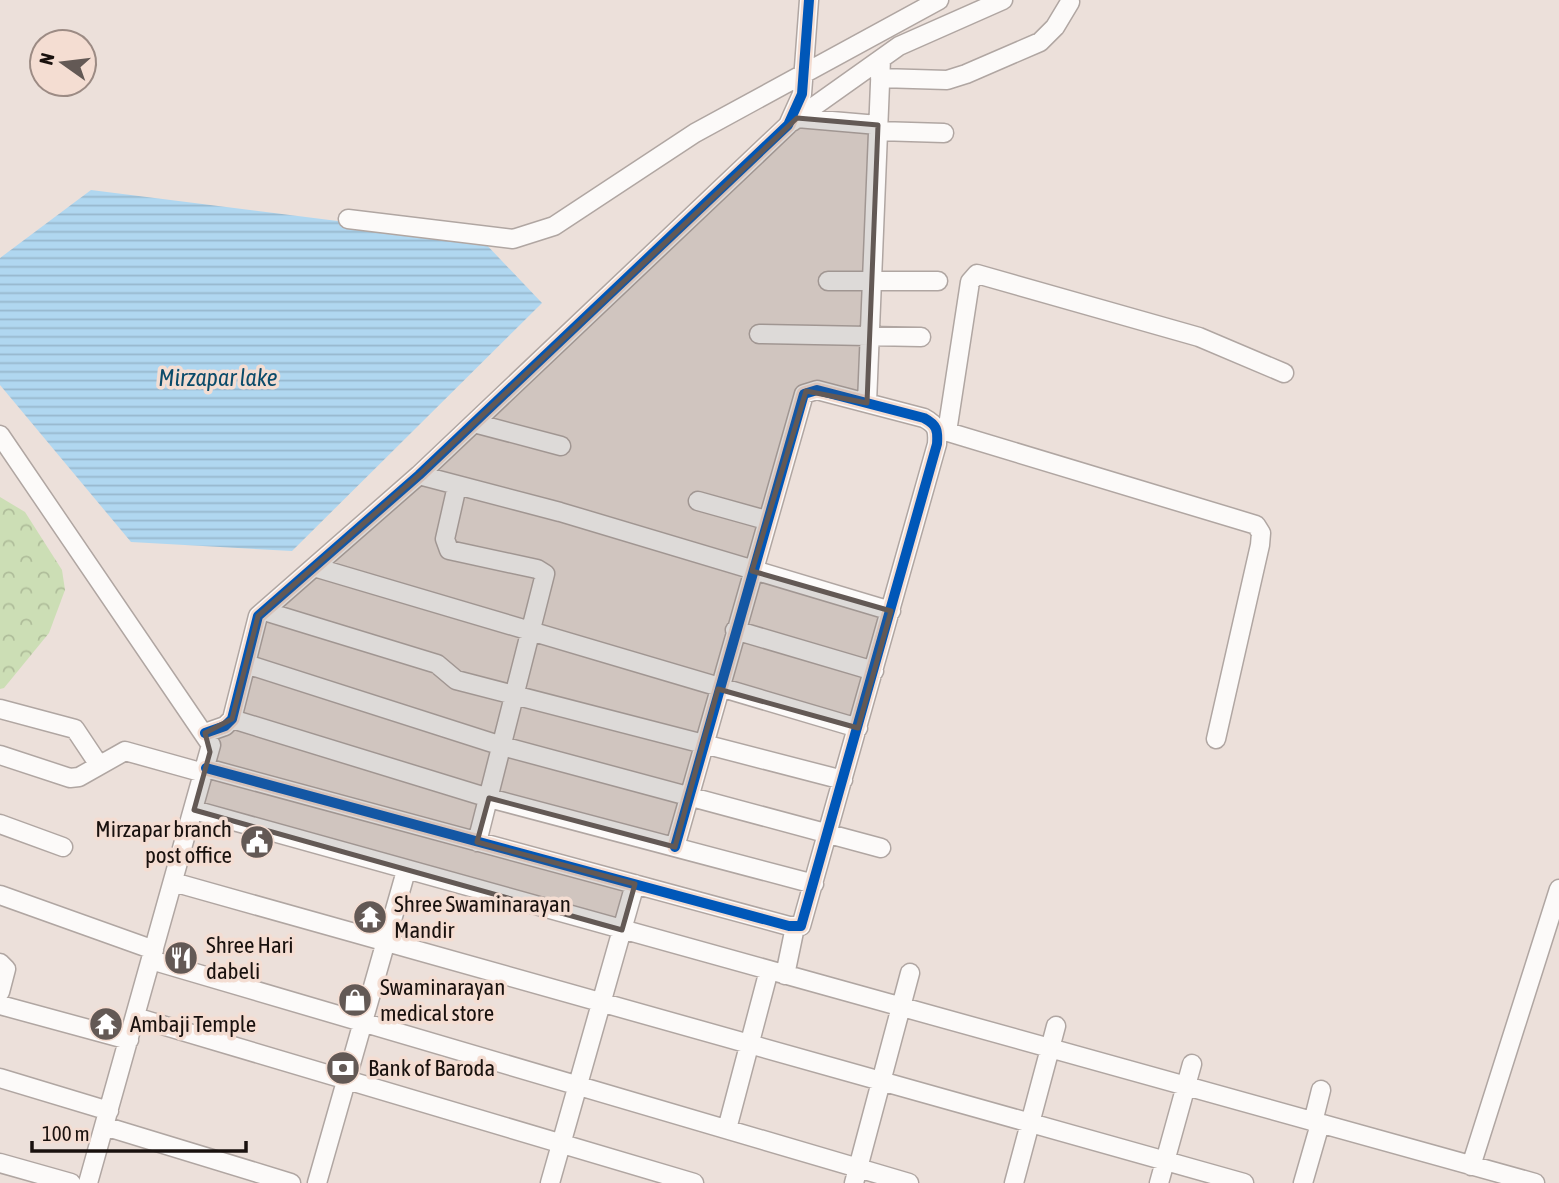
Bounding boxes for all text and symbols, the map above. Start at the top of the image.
north arrow [28,28,98,98]
text: N [34,51,59,67]
water label: Mirzapar lake [158,364,278,391]
place label: Mirzapar branch post office [95,816,232,868]
public building icon: Mirzapar branch post office [238,823,276,861]
place label: Shree Swaminarayan Mandir [394,891,571,943]
temple icon: Shree Swaminarayan Mandir [351,898,389,936]
place label: Shree Hari dabeli [206,932,294,984]
restaurant icon: Shree Hari dabeli [162,939,200,977]
place label: Swaminarayan medical store [380,974,505,1026]
shop icon: Swaminarayan medical store [336,981,374,1019]
temple icon: Ambaji Temple [87,1005,125,1043]
place label: Ambaji Temple [130,1011,256,1037]
bank icon: Bank of Baroda [324,1049,362,1087]
place label: Bank of Baroda [368,1055,495,1081]
scale bar [32,1110,245,1154]
text: 100 m [42,1121,90,1145]

